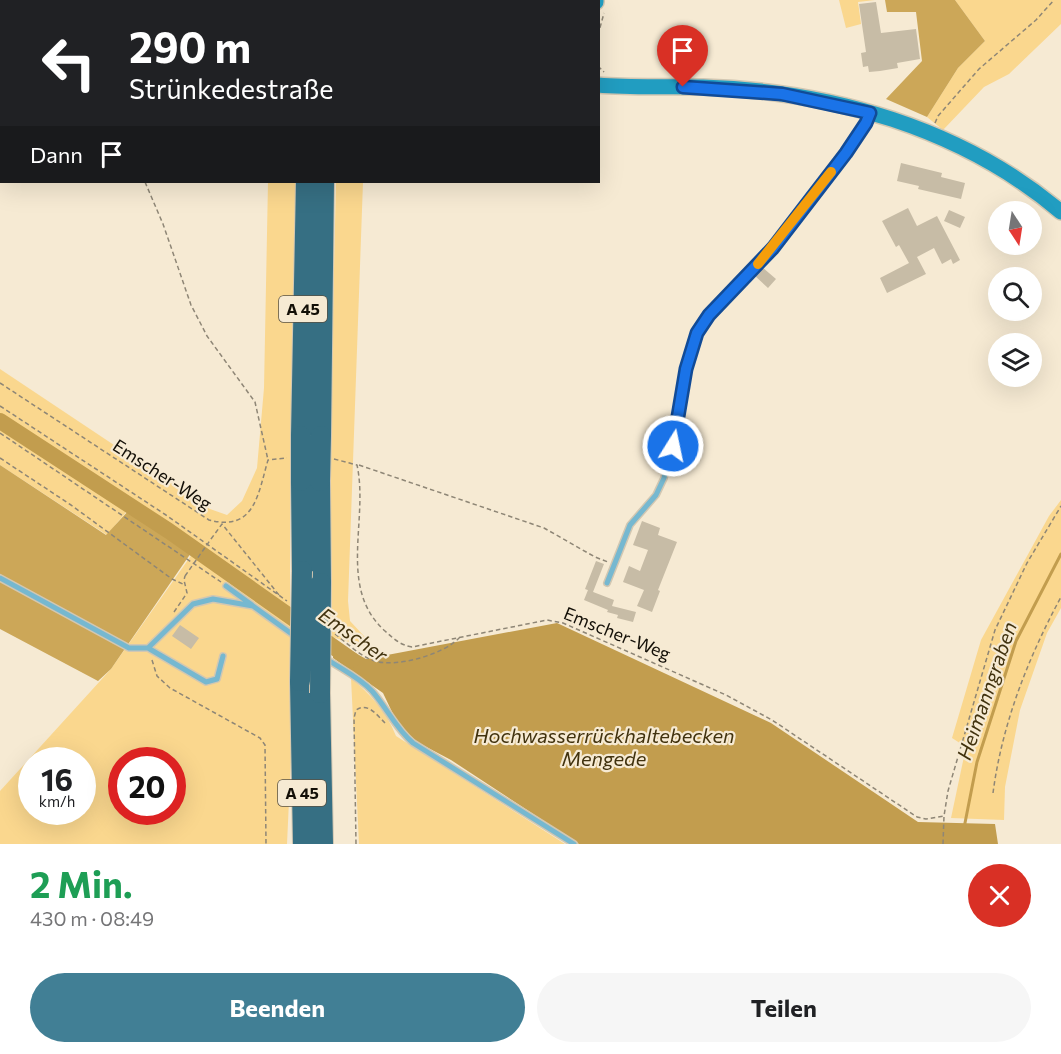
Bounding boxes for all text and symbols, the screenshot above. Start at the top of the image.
text: 290 m [129,20,251,72]
icon: left [30,24,108,102]
pin [657,25,708,87]
icon: arrive [666,34,699,67]
text: Strünkedestraße [129,72,334,105]
icon: arrive [95,138,128,171]
text: Dann [30,141,83,168]
north arrow [988,201,1042,255]
map controls [988,201,1042,387]
button: search [988,267,1042,321]
road number: A 45 [279,296,327,322]
button: layers [988,333,1042,387]
position arrow [641,414,705,478]
street label: Emscher-Weg [109,434,216,514]
water label: Emscher [315,602,393,667]
street label: Emscher-Weg [561,602,674,665]
water label: Heimanngraben [951,618,1021,763]
water label: Hochwasserrückhaltebecken Mengede [473,723,735,770]
speed limit sign: 20 [108,747,186,825]
text: 16 [41,760,73,797]
road number: A 45 [278,780,326,806]
text: km/h [39,792,75,810]
text: 2 Min. [30,861,132,905]
button: close [968,864,1031,927]
text: 430 m · 08:49 [30,906,154,930]
button: Beenden [30,973,525,1042]
button: Teilen [537,973,1031,1042]

